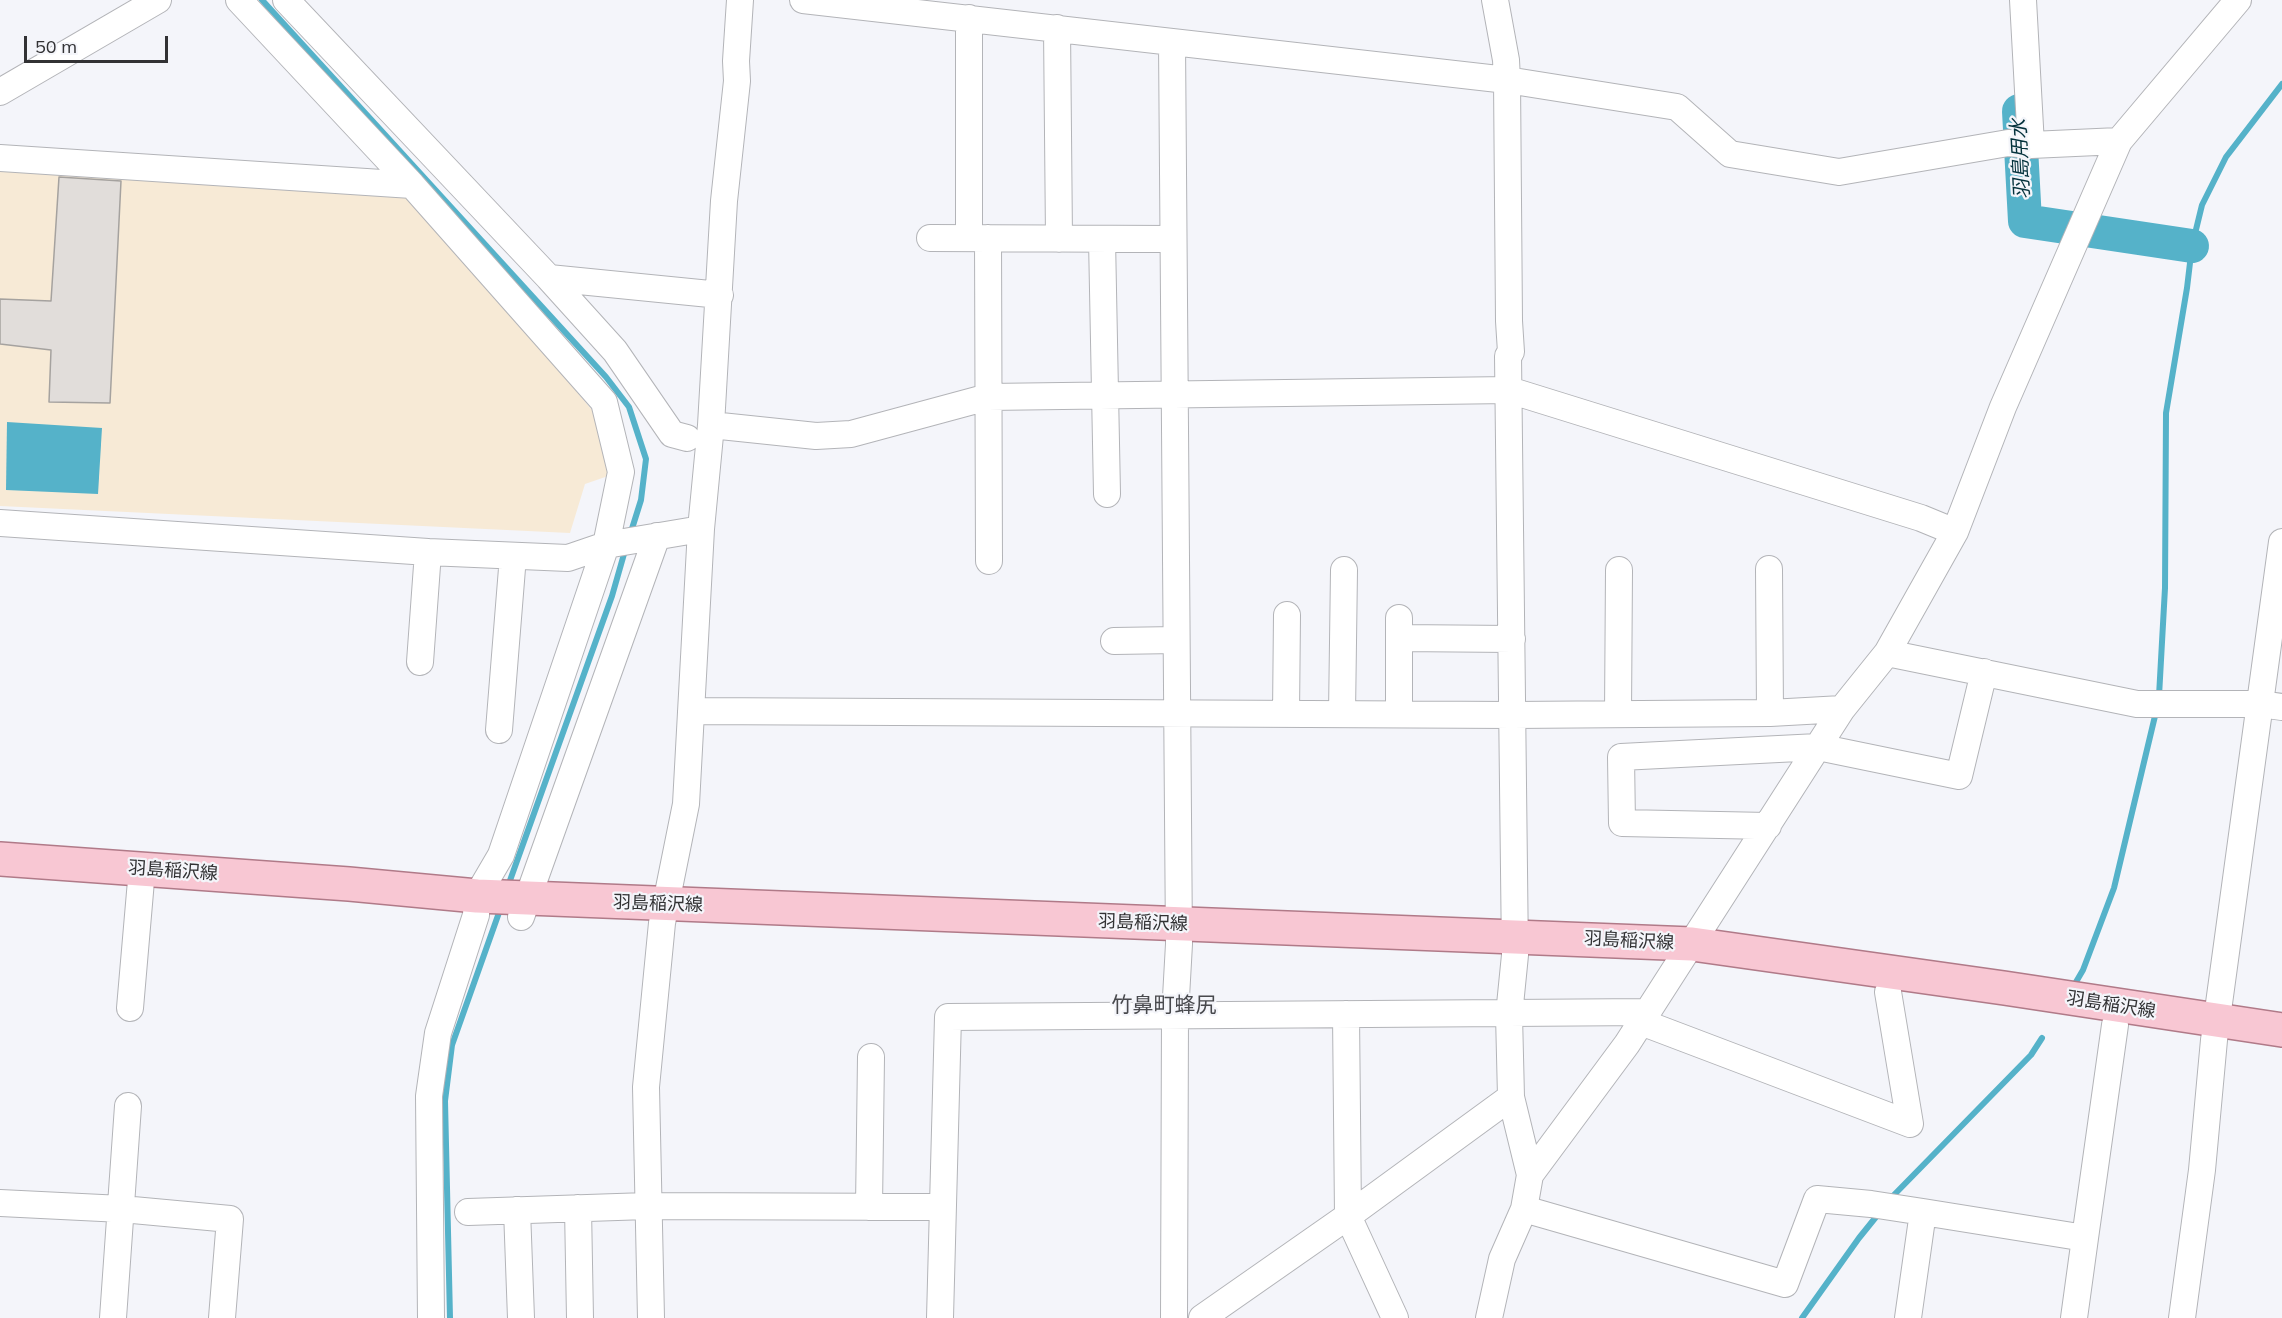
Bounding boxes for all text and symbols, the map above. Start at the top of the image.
scale bar [27,24,171,62]
text: 50 m [35,35,77,58]
water label: 羽島用水 [2007,118,2035,200]
street label: 羽島稲沢線 [127,857,219,885]
street label: 羽島稲沢線 [613,892,703,916]
street label: 羽島稲沢線 [1098,911,1188,935]
street label: 羽島稲沢線 [1583,928,1675,954]
street label: 羽島稲沢線 [2065,987,2157,1023]
district label: 竹鼻町蜂尻 [1112,993,1216,1019]

